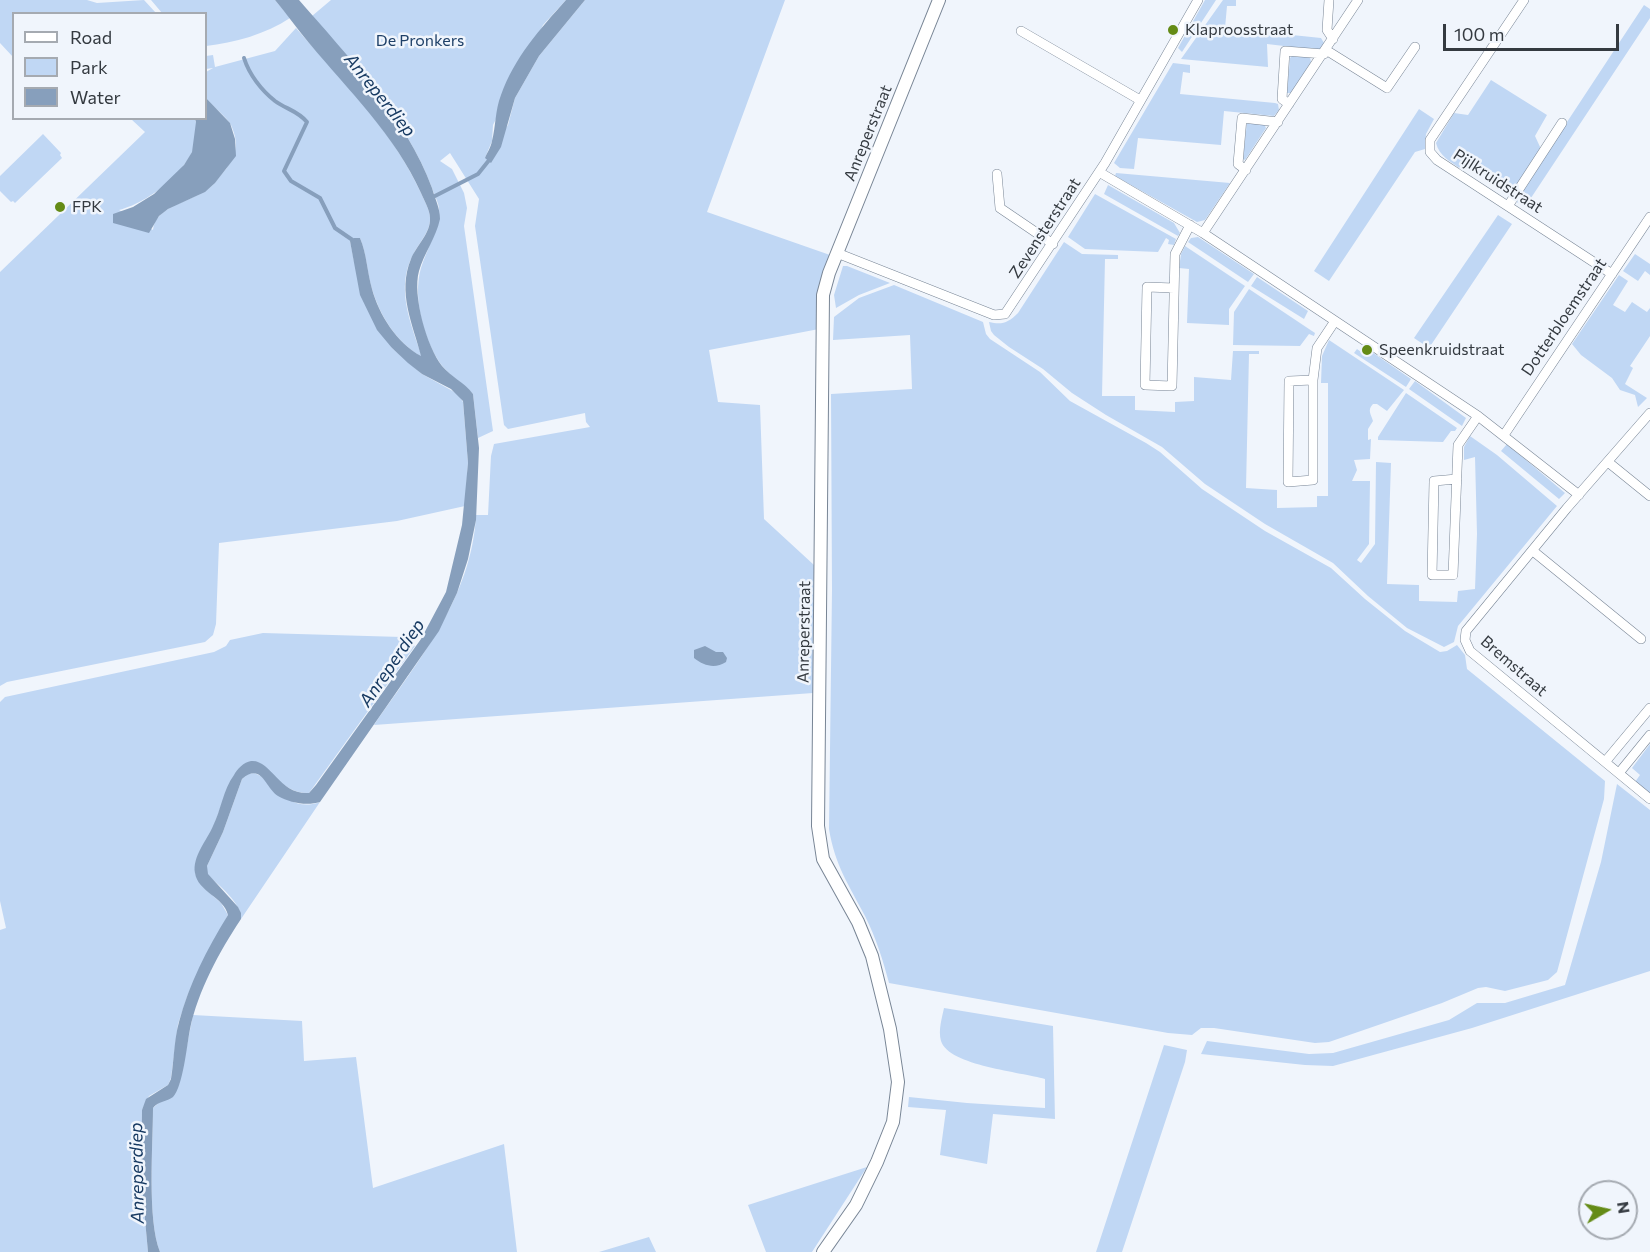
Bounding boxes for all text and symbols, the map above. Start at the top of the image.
legend [12,12,207,120]
scale bar [1446,12,1622,50]
place label: Klaproosstraat [1185,20,1293,40]
marker: Klaproosstraat [1166,23,1180,37]
text: 100 m [1454,23,1504,45]
text: Road [70,26,112,48]
park label: De Pronkers [376,31,464,51]
water label: Anreperdiep [340,49,420,141]
text: Park [70,56,108,78]
street label: Anreperstraat [840,82,896,184]
text: Water [70,86,121,108]
street label: Pijlkruidstraat [1450,145,1546,217]
street label: Zevensterstraat [1005,174,1085,282]
place label: FPK [72,197,102,217]
marker: FPK [53,200,67,214]
street label: Dotterbloemstraat [1517,254,1611,380]
place label: Speenkruidstraat [1379,340,1505,360]
marker: Speenkruidstraat [1360,343,1374,357]
street label: Anreperstraat [794,581,814,683]
water label: Anreperdiep [355,615,429,711]
street label: Bremstraat [1477,632,1551,700]
water label: Anreperdiep [125,1122,149,1224]
north arrow [1578,1180,1638,1240]
text: N [1614,1200,1635,1215]

